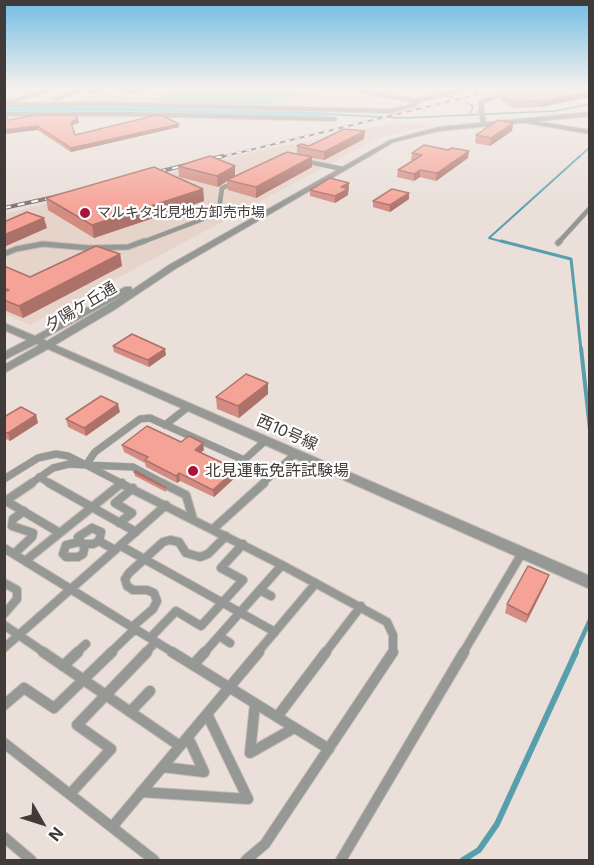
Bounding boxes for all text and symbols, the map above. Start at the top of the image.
place label: マルキタ北見地方卸売市場 [97,205,265,221]
marker: マルキタ北見地方卸売市場 [78,206,92,220]
street label: 夕陽ケ丘通 [42,278,120,336]
street label: 西10号線 [254,411,320,455]
place label: 北見運転免許試験場 [205,461,349,481]
marker: 北見運転免許試験場 [186,464,200,478]
north arrow [12,793,72,853]
text: N [44,823,68,845]

